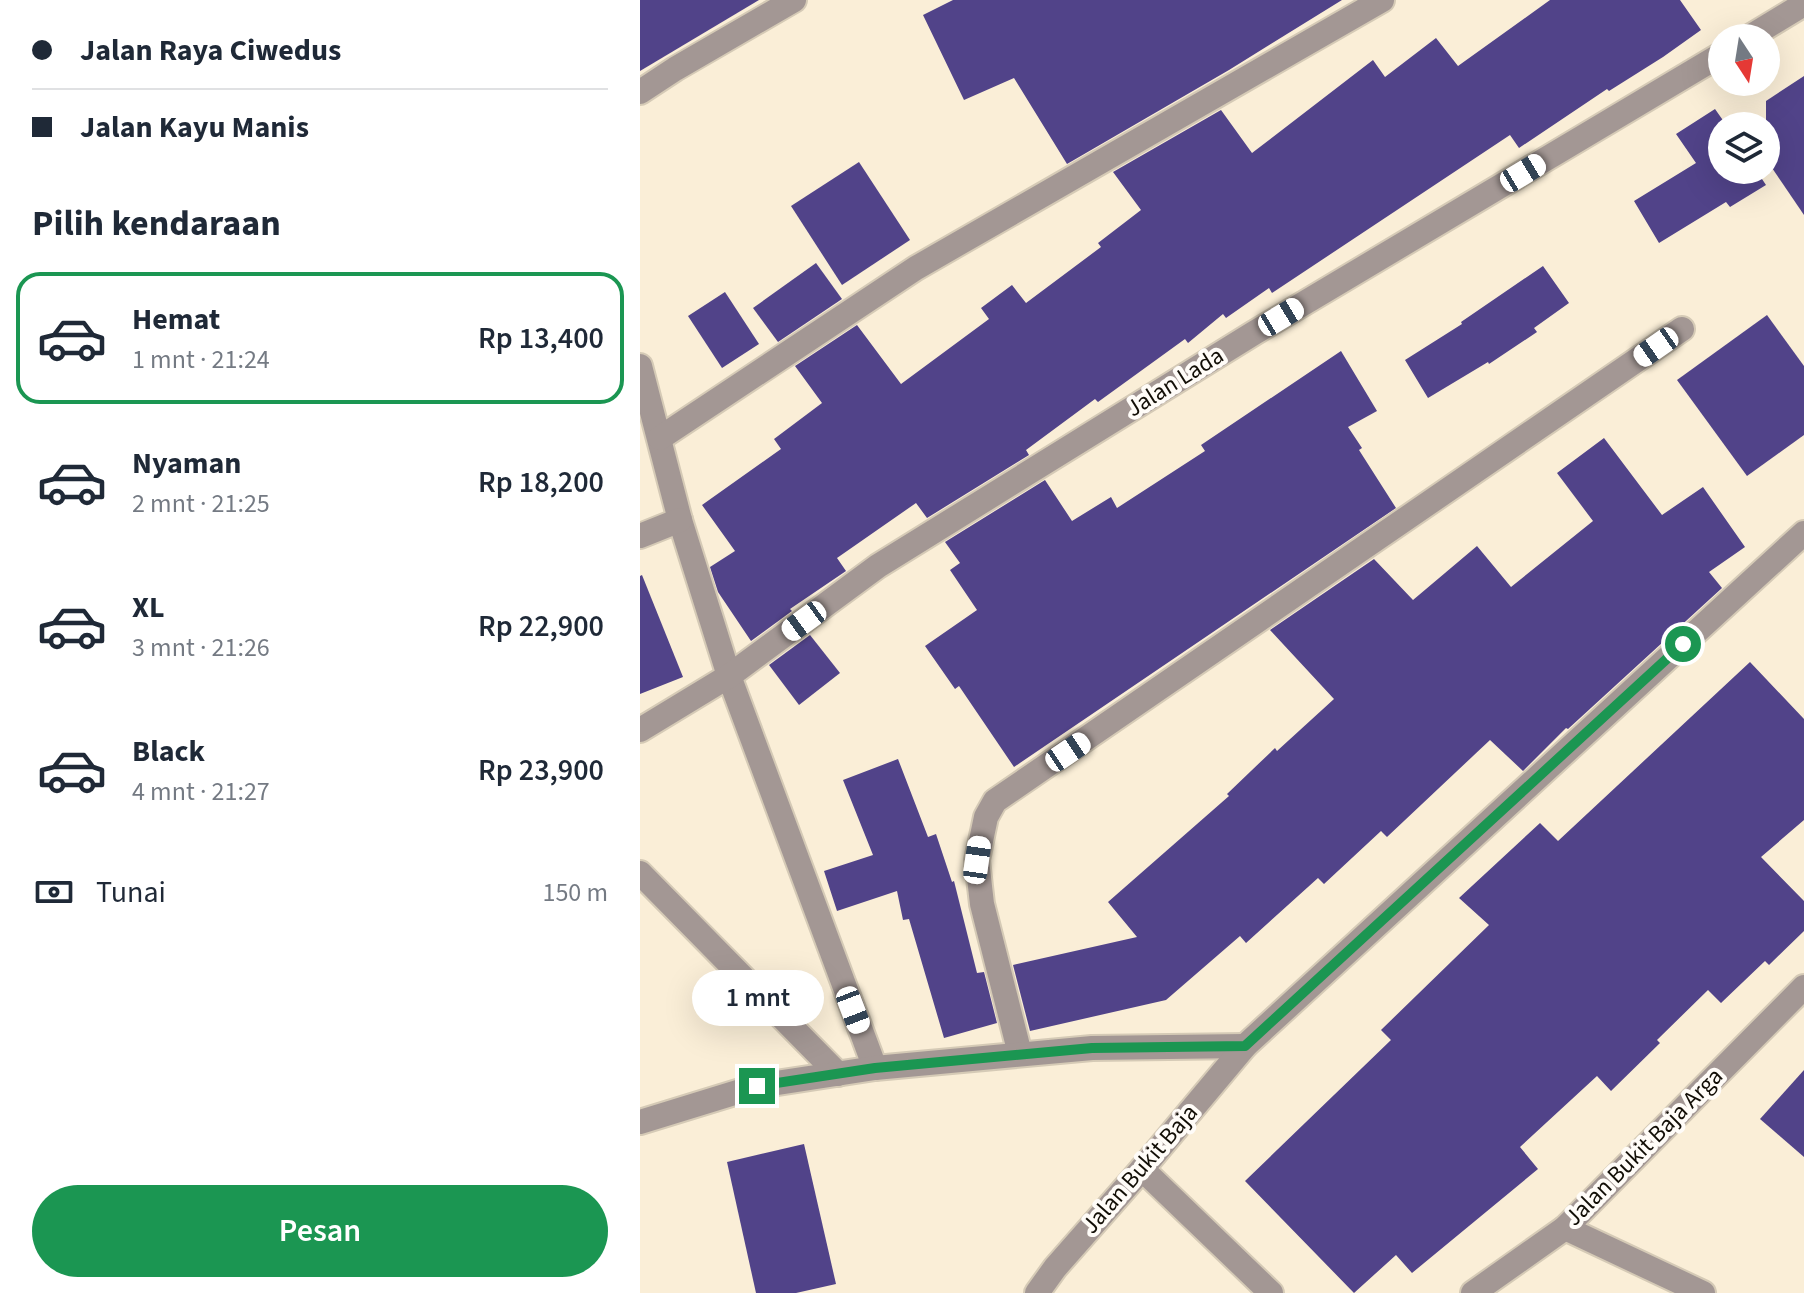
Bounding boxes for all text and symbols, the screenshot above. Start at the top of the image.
north arrow [1708,24,1780,96]
map controls [1708,24,1780,184]
text: Jalan Raya Ciwedus [80,29,341,72]
text: Jalan Kayu Manis [80,106,309,149]
button: layers [1708,112,1780,184]
car [1496,150,1550,196]
text: Pilih kendaraan [32,198,281,249]
car [1254,294,1308,340]
text: Hemat [132,298,220,341]
icon: car [36,302,108,374]
text: Rp 13,400 [478,317,604,360]
car [1629,323,1683,371]
street label: Jalan Lada [1120,338,1230,426]
text: 1 mnt · 21:24 [132,341,270,378]
text: Nyaman [132,442,241,485]
icon: car [36,446,108,518]
text: Rp 18,200 [478,461,604,504]
text: 2 mnt · 21:25 [132,485,270,522]
text: XL [132,586,165,629]
icon: car [36,590,108,662]
car [778,597,830,645]
text: Rp 22,900 [478,605,604,648]
route start [1665,626,1701,662]
text: 3 mnt · 21:26 [132,629,270,666]
car [1041,729,1095,775]
text: Black [132,730,205,773]
icon: car [36,734,108,806]
text: Rp 23,900 [478,749,604,792]
text: 4 mnt · 21:27 [132,773,270,810]
car [962,835,992,885]
icon: cash [32,870,76,914]
text: Tunai [96,871,166,914]
text: 150 m [542,874,608,911]
callout: 1 mnt [691,970,823,1026]
text: 1 mnt [726,979,790,1016]
car [833,983,873,1037]
street label: Jalan Bukit Baja Arga [1557,1060,1731,1234]
route end [739,1068,775,1104]
street label: Jalan Bukit Baja [1074,1096,1206,1242]
button: Pesan [32,1185,608,1277]

